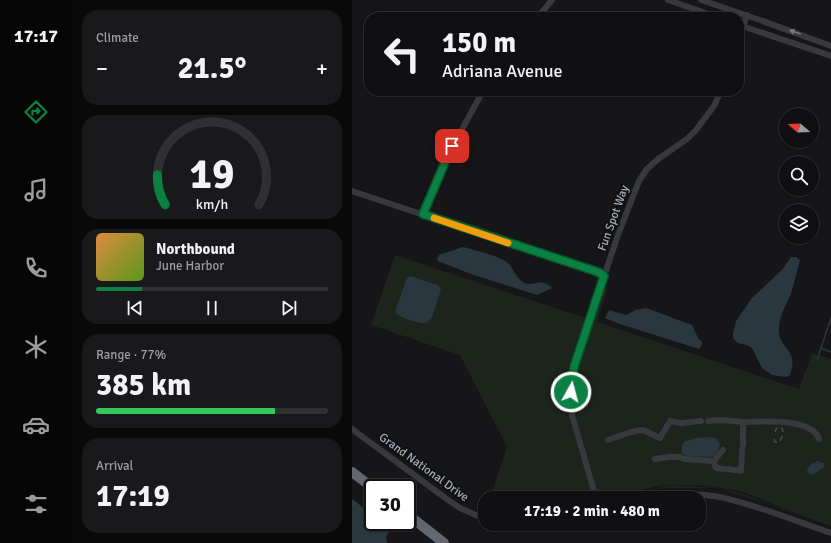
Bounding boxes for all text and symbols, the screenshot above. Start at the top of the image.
text: 17:17 [14,25,58,47]
text: 150 m [442,26,516,60]
icon: left [376,28,428,80]
one-way arrow [788,29,800,35]
text: Climate [96,30,139,46]
text: 21.5° [177,50,247,87]
text: − [96,55,108,82]
text: + [316,55,328,82]
text: Adriana Avenue [442,60,563,82]
icon: directions [22,98,50,126]
north arrow [779,108,819,148]
map controls [779,108,819,244]
pin [435,129,469,163]
icon: arrive [441,135,463,157]
text: 19 [190,149,234,200]
button: search [779,156,819,196]
icon: music [22,176,50,204]
street label: Fun Spot Way [595,183,632,253]
text: km/h [196,195,228,212]
button: layers [779,204,819,244]
text: Northbound [156,240,235,258]
icon: phone [22,254,50,282]
text: June Harbor [156,258,224,274]
icon: previous [124,297,146,319]
icon: pause [201,297,223,319]
icon: next [278,297,300,319]
icon: climate [22,333,50,361]
text: Range · 77% [96,347,166,363]
text: 385 km [96,367,191,404]
position arrow [550,371,592,413]
icon: car [22,411,50,439]
street label: Grand National Drive [376,430,471,505]
text: Arrival [96,458,133,474]
text: 17:19 [96,478,170,515]
speed limit sign: 30 [364,479,416,531]
icon: filters [22,490,50,518]
text: 17:19 · 2 min · 480 m [524,502,660,520]

